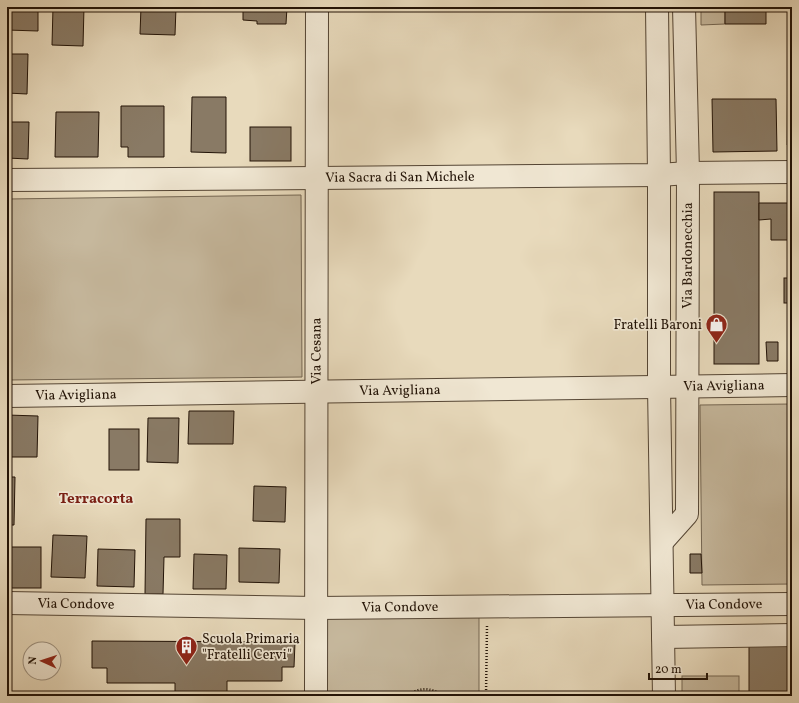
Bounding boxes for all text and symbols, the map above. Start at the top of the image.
street label: Via Sacra di San Michele [325,167,475,187]
street label: Via Bardonecchia [678,202,697,309]
shop icon: Fratelli Baroni [704,312,730,345]
place label: Fratelli Baroni [614,316,702,335]
street label: Via Cesana [307,317,326,385]
street label: Via Avigliana [683,376,765,396]
street label: Via Avigliana [359,380,441,401]
street label: Via Avigliana [35,385,117,405]
district label: Terracorta [58,489,134,510]
street label: Via Condove [37,594,115,614]
street label: Via Condove [685,595,763,614]
street label: Via Condove [361,597,439,617]
place label: Scuola Primaria "Fratelli Cervi" [202,630,300,665]
building icon: Scuola Primaria "Fratelli Cervi" [174,634,200,667]
north arrow [22,641,62,681]
scale bar [649,655,707,681]
text: N [26,656,41,665]
text: 20 m [655,662,682,678]

